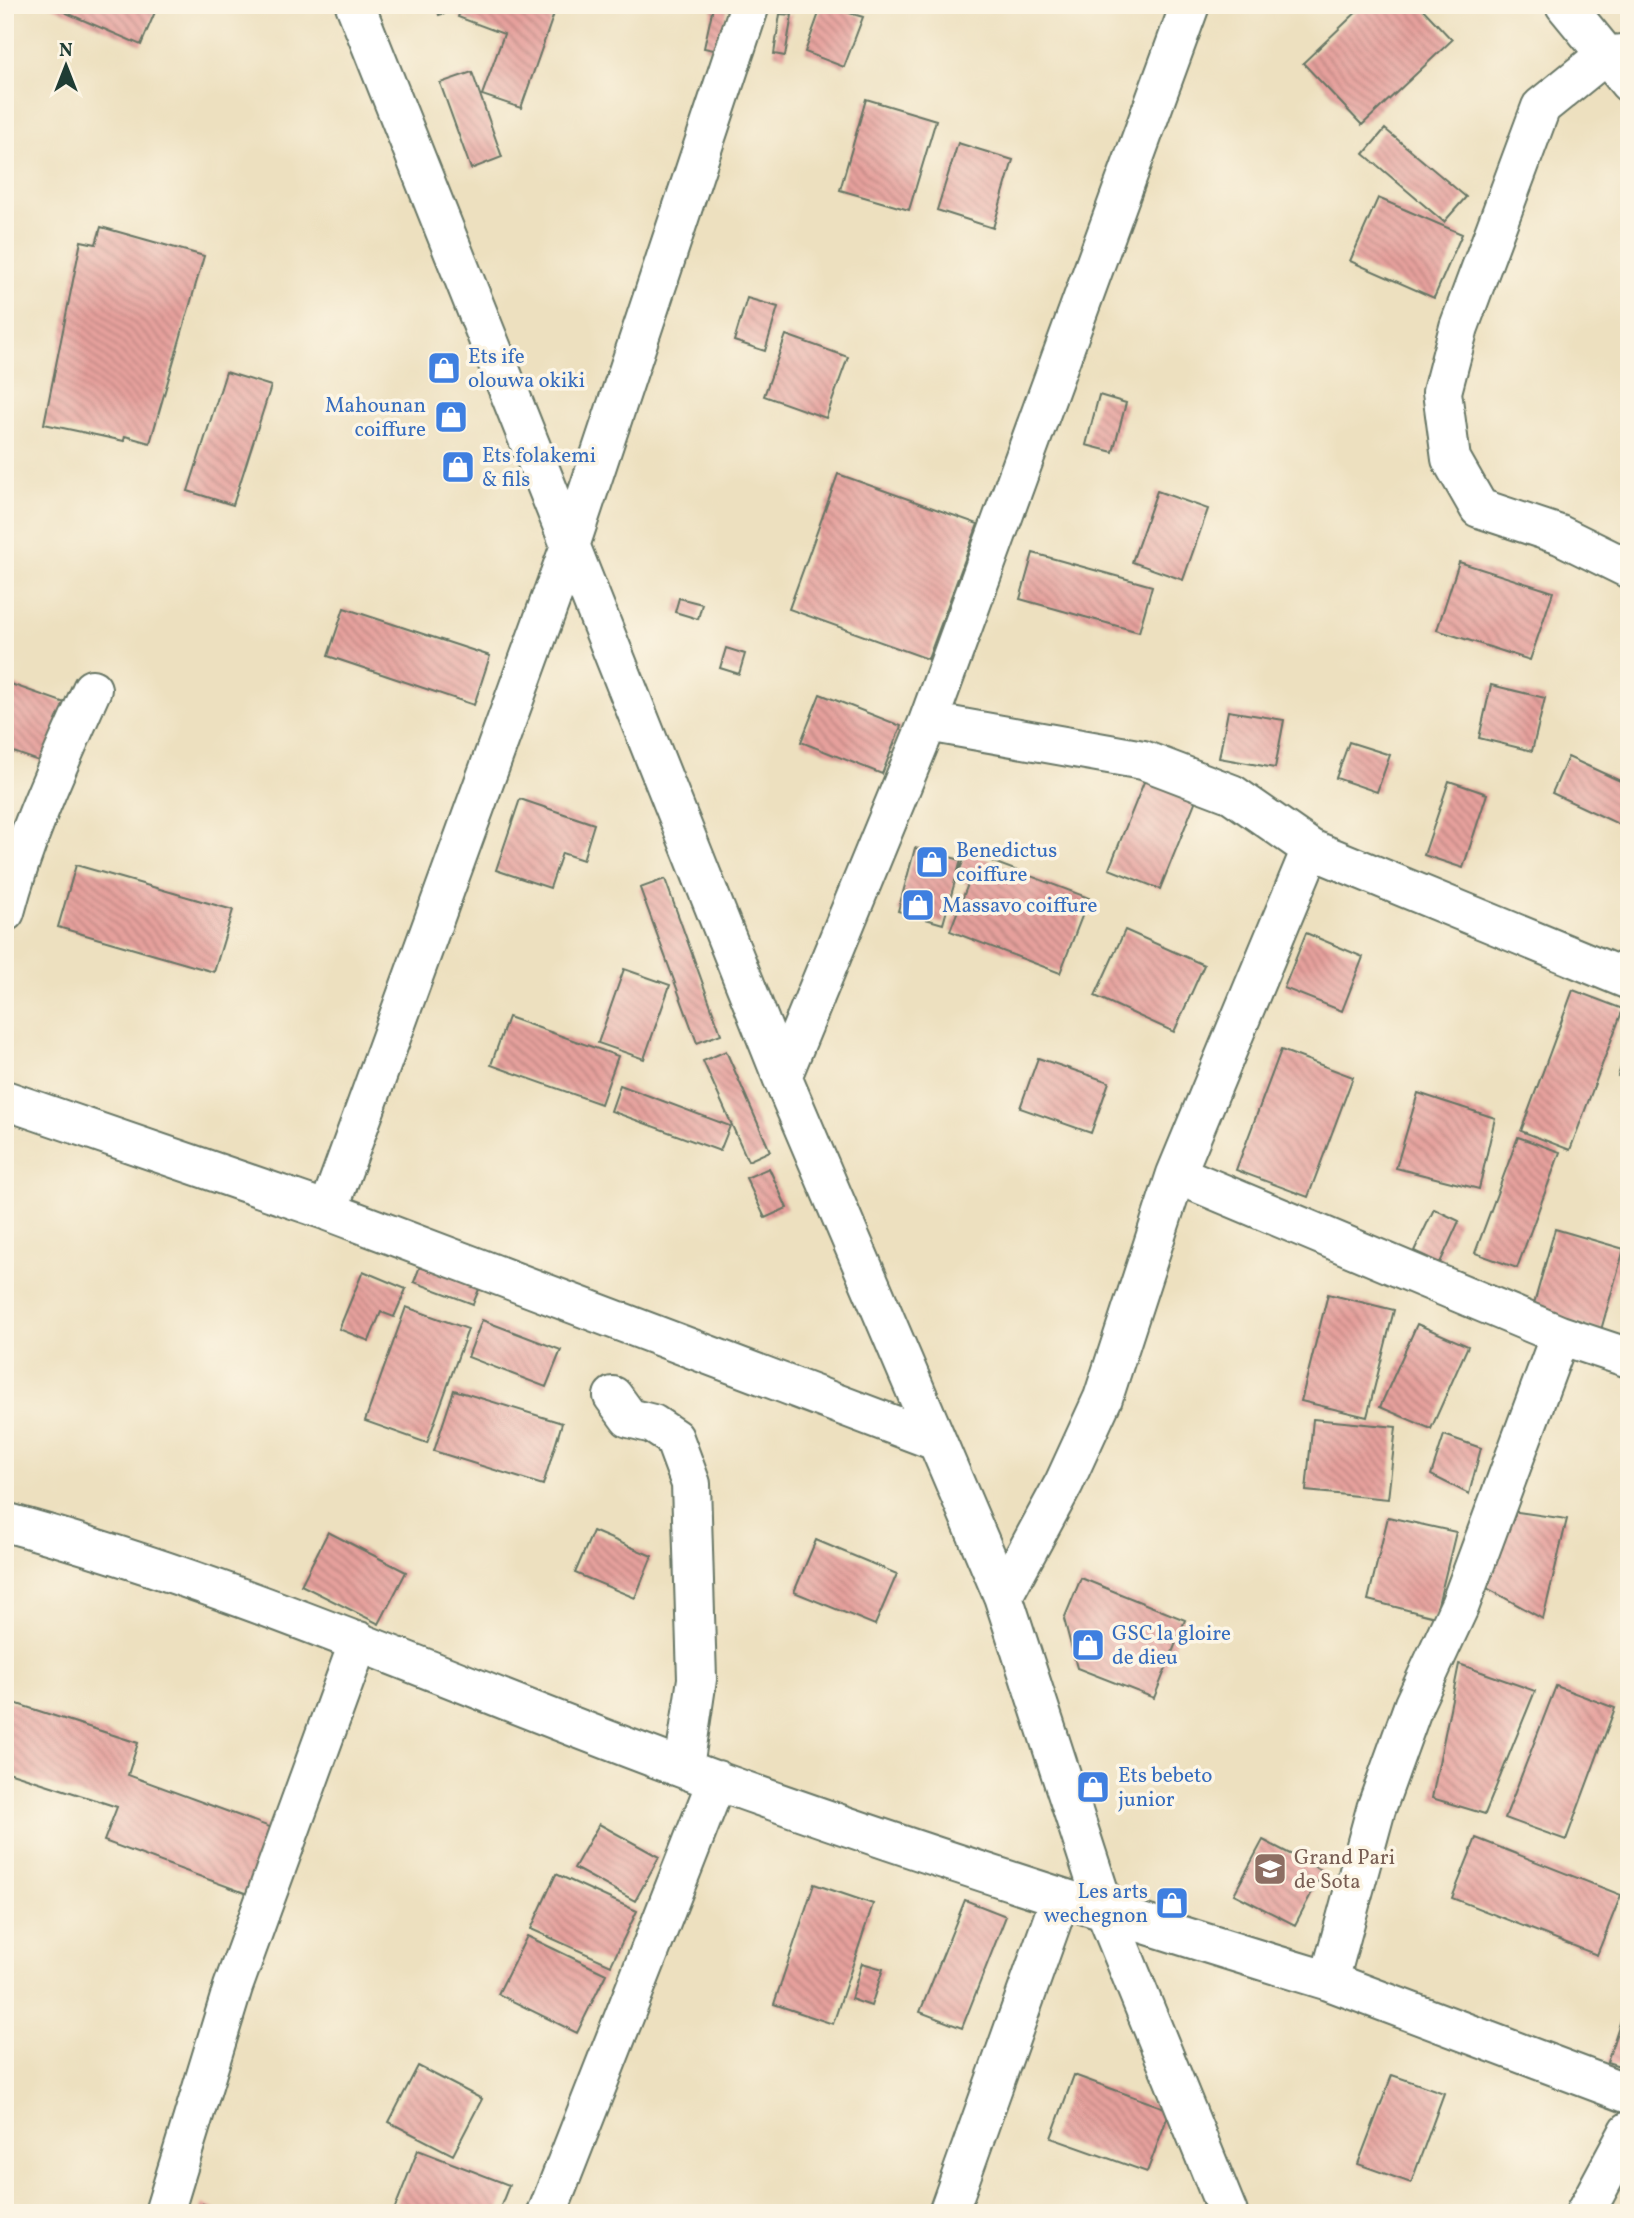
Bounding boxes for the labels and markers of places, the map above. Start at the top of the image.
place label: Ets ife olouwa okiki [468,343,585,396]
shop icon: Ets ife olouwa okiki [425,349,463,387]
place label: Mahounan coiffure [325,392,426,445]
shop icon: Mahounan coiffure [432,398,470,436]
place label: Ets folakemi & fils [482,442,596,495]
shop icon: Ets folakemi & fils [439,448,477,486]
place label: Benedictus coiffure [956,837,1057,890]
shop icon: Benedictus coiffure [913,843,951,881]
shop icon: Massavo coiffure [899,886,937,924]
place label: Massavo coiffure [942,892,1098,921]
place label: GSC la gloire de dieu [1112,1620,1231,1673]
shop icon: GSC la gloire de dieu [1069,1626,1107,1664]
place label: Ets bebeto junior [1118,1762,1212,1815]
shop icon: Ets bebeto junior [1074,1768,1112,1806]
place label: Grand Pari de Sota [1294,1844,1395,1897]
school or university icon: Grand Pari de Sota [1251,1850,1289,1888]
place label: Les arts wechegnon [1044,1878,1148,1931]
shop icon: Les arts wechegnon [1153,1884,1191,1922]

